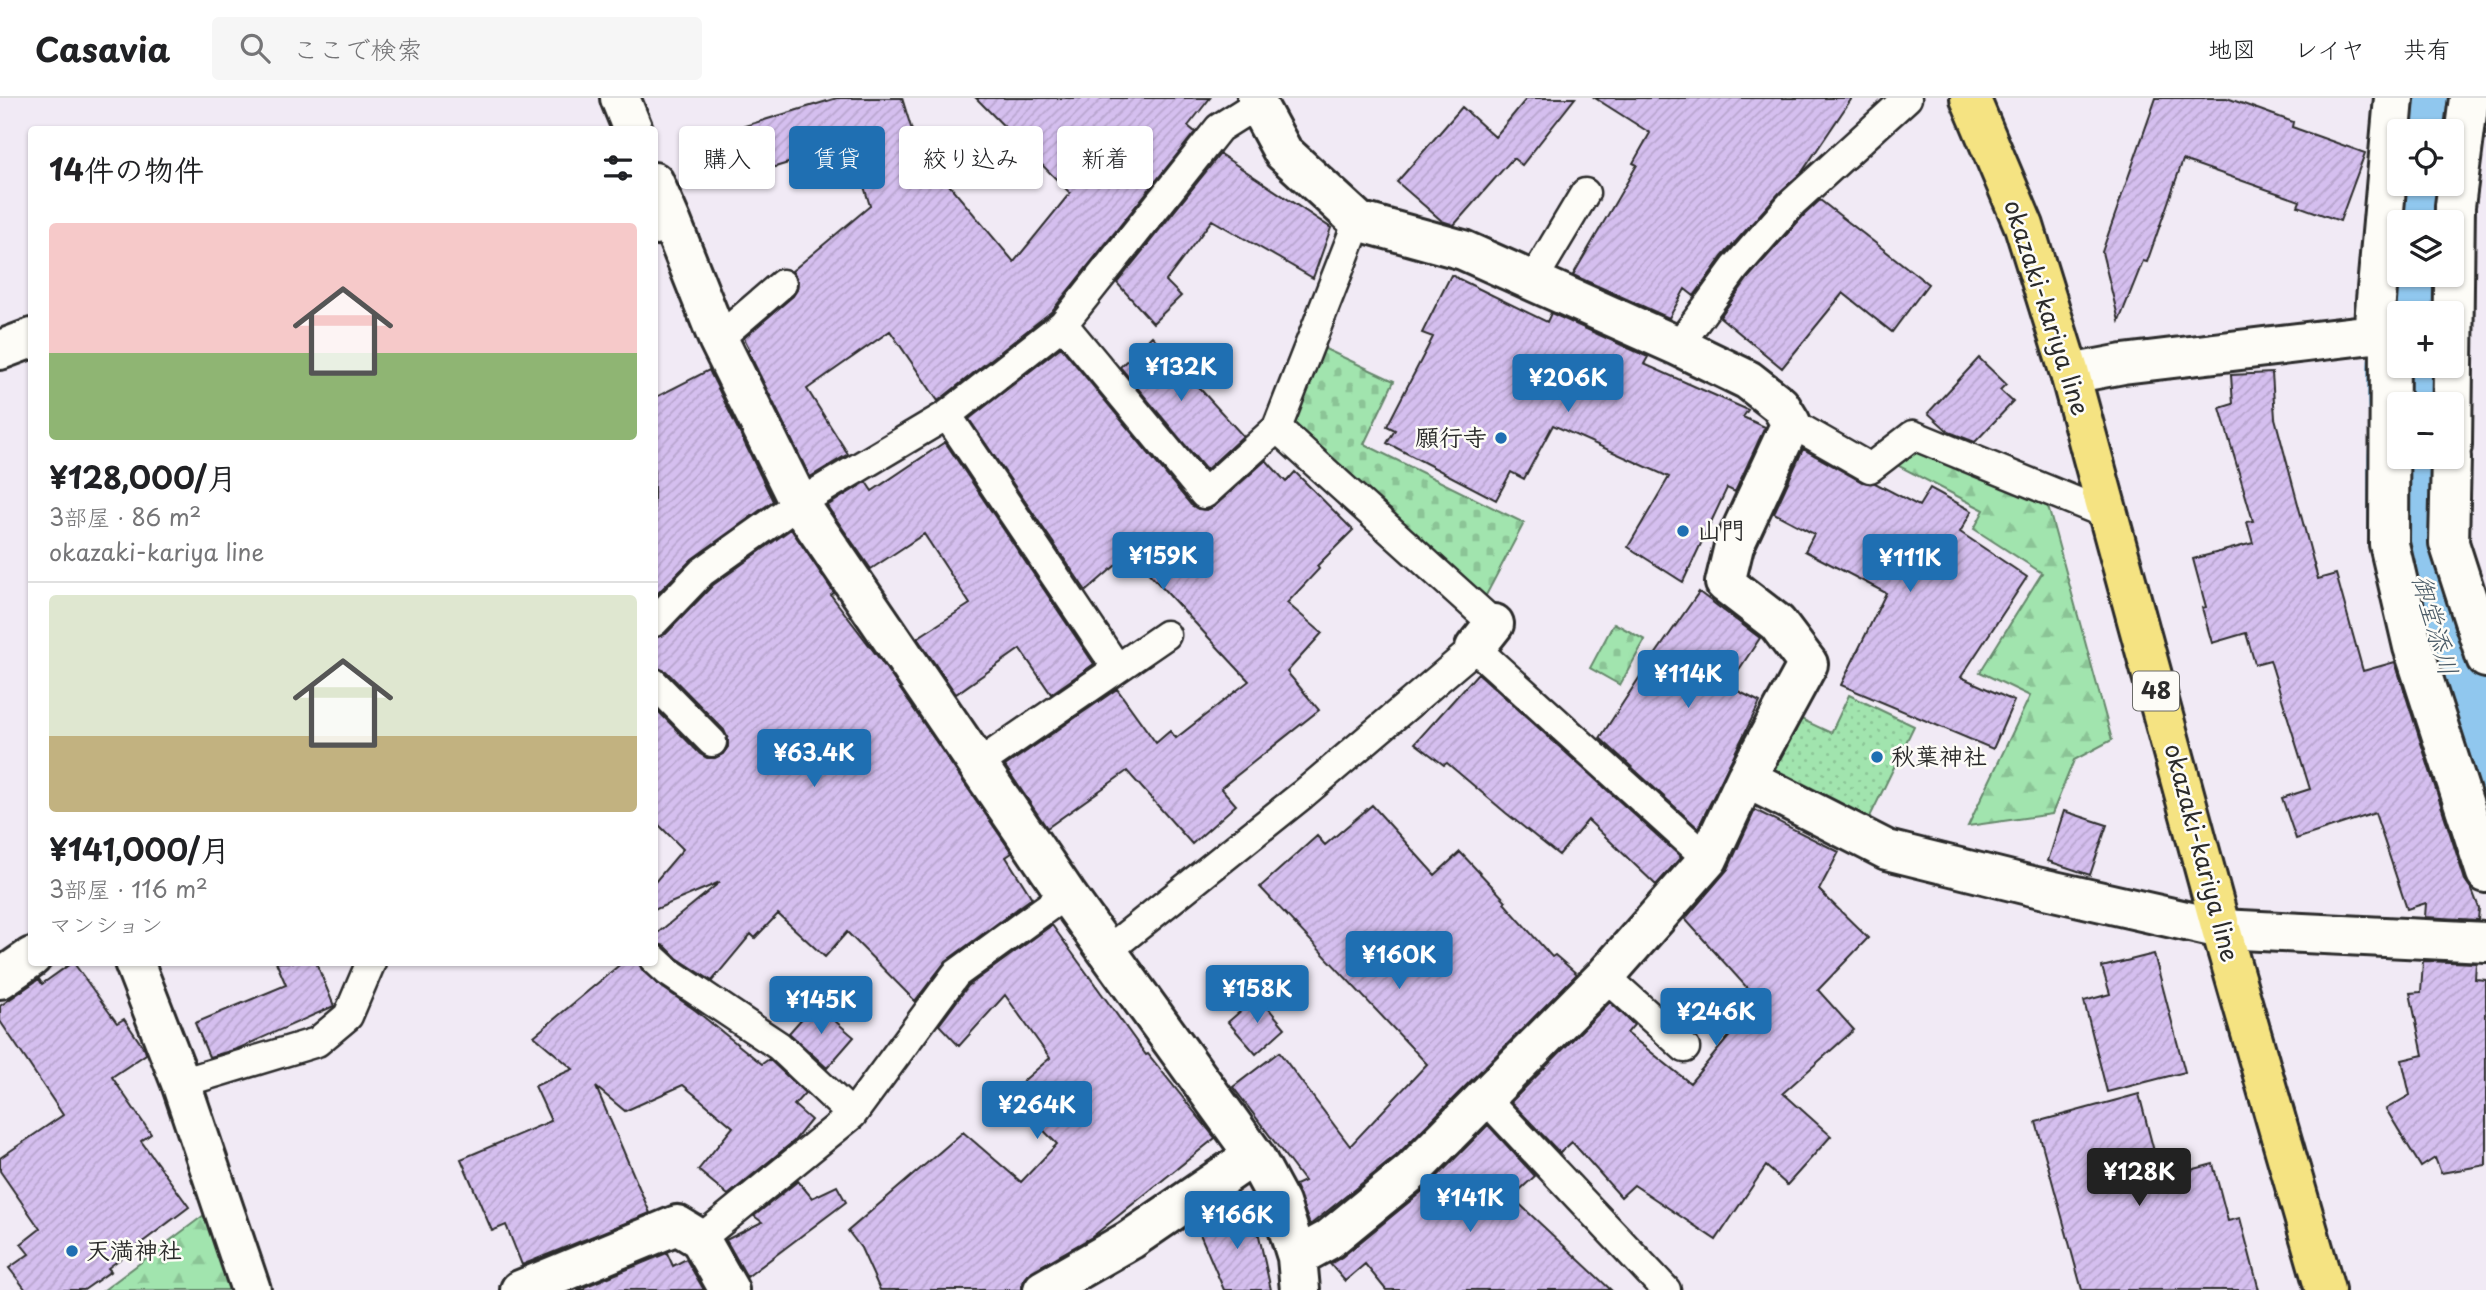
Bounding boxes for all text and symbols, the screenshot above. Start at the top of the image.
search box [212,17,702,80]
text: Casavia [35,23,170,73]
icon: search [236,29,274,67]
text: ここで検索 [292,29,422,68]
text: 地図 [2208,30,2256,66]
text: レイヤ [2294,30,2365,66]
text: 共有 [2403,30,2451,66]
map controls [2387,119,2464,469]
button: locate [2387,119,2464,196]
chip: 購入 [679,126,775,189]
chip: 賃貸 [789,126,885,189]
chip: 絞り込み [899,126,1043,189]
chip: 新着 [1057,126,1153,189]
text: 14件の物件 [49,146,204,191]
icon: filters [599,149,637,187]
street label: okazaki-kariya line [1996,195,2100,420]
button: layers [2387,210,2464,287]
icon: home [280,268,406,394]
button: + [2387,301,2464,378]
pin: ¥132K [1132,344,1230,403]
text: ¥132K [1145,348,1217,383]
pin: ¥206K [1519,354,1617,414]
text: ¥206K [1528,359,1608,394]
button: − [2387,392,2464,469]
place label: 願行寺 [1415,418,1487,454]
marker: 願行寺 [1493,430,1509,446]
text: ¥128,000/月 [49,454,237,499]
text: 3部屋 · 86 m² [49,499,201,534]
place label: 山門 [1697,511,1745,547]
marker: 山門 [1675,523,1691,539]
pin: ¥159K [1114,532,1212,592]
text: okazaki-kariya line [49,534,264,569]
pin: ¥111K [1861,534,1959,594]
text: ¥159K [1128,537,1198,572]
text: ¥111K [1879,539,1941,574]
water label: 御堂添川 [2403,569,2470,680]
icon: home [280,640,406,766]
pin: ¥114K [1639,650,1737,710]
text: ¥114K [1654,655,1722,690]
road number: 48 [2133,671,2179,710]
pin: ¥63.4K [757,730,871,789]
text: ¥63.4K [773,734,855,769]
place label: 秋葉神社 [1891,737,1987,773]
street label: okazaki-kariya line [2156,739,2249,966]
marker: 秋葉神社 [1869,749,1885,765]
text: ¥141,000/月 [49,826,230,871]
text: 3部屋 · 116 m² [49,871,208,906]
text: マンション [49,906,163,941]
pin: ¥160K [1350,932,1448,991]
text: ¥160K [1362,936,1436,971]
pin: ¥158K [1208,965,1306,1025]
text: ¥158K [1222,970,1292,1005]
pin: ¥145K [772,976,870,1036]
text: ¥145K [785,981,857,1016]
pin: ¥246K [1667,988,1765,1048]
text: ¥246K [1676,993,1756,1028]
pin: ¥264K [988,1082,1086,1141]
text: ¥264K [998,1086,1076,1121]
pin: ¥128K [2090,1148,2188,1208]
text: ¥128K [2103,1153,2175,1188]
pin: ¥141K [1421,1174,1519,1234]
text: ¥141K [1436,1179,1504,1214]
pin: ¥166K [1188,1192,1286,1251]
text: ¥166K [1201,1196,1273,1231]
place label: 天満神社 [86,1231,182,1267]
marker: 天満神社 [64,1243,80,1259]

